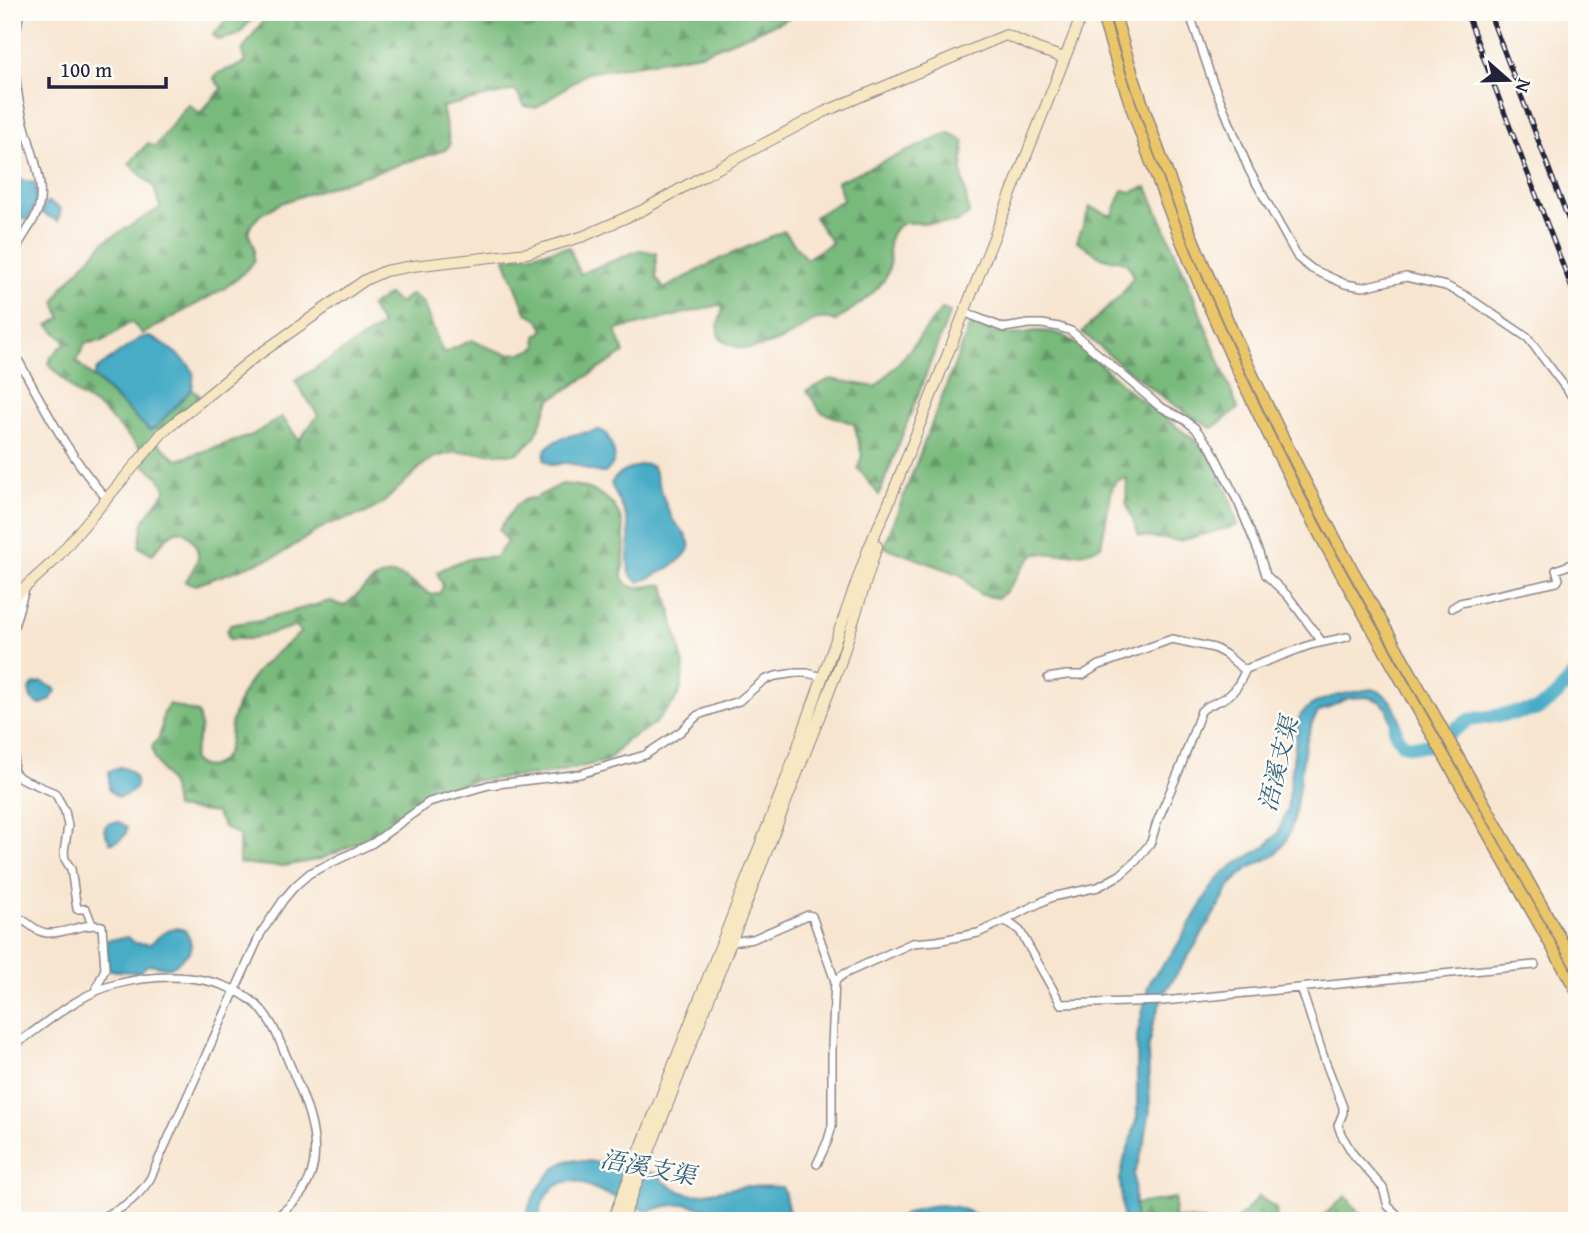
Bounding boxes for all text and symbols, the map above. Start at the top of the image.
scale bar [49,46,166,90]
north arrow [1474,46,1544,116]
text: 100 m [60,54,112,85]
text: N [1509,75,1539,97]
water label: 浯溪支渠 [1249,710,1307,815]
water label: 浯溪支渠 [598,1141,701,1194]

